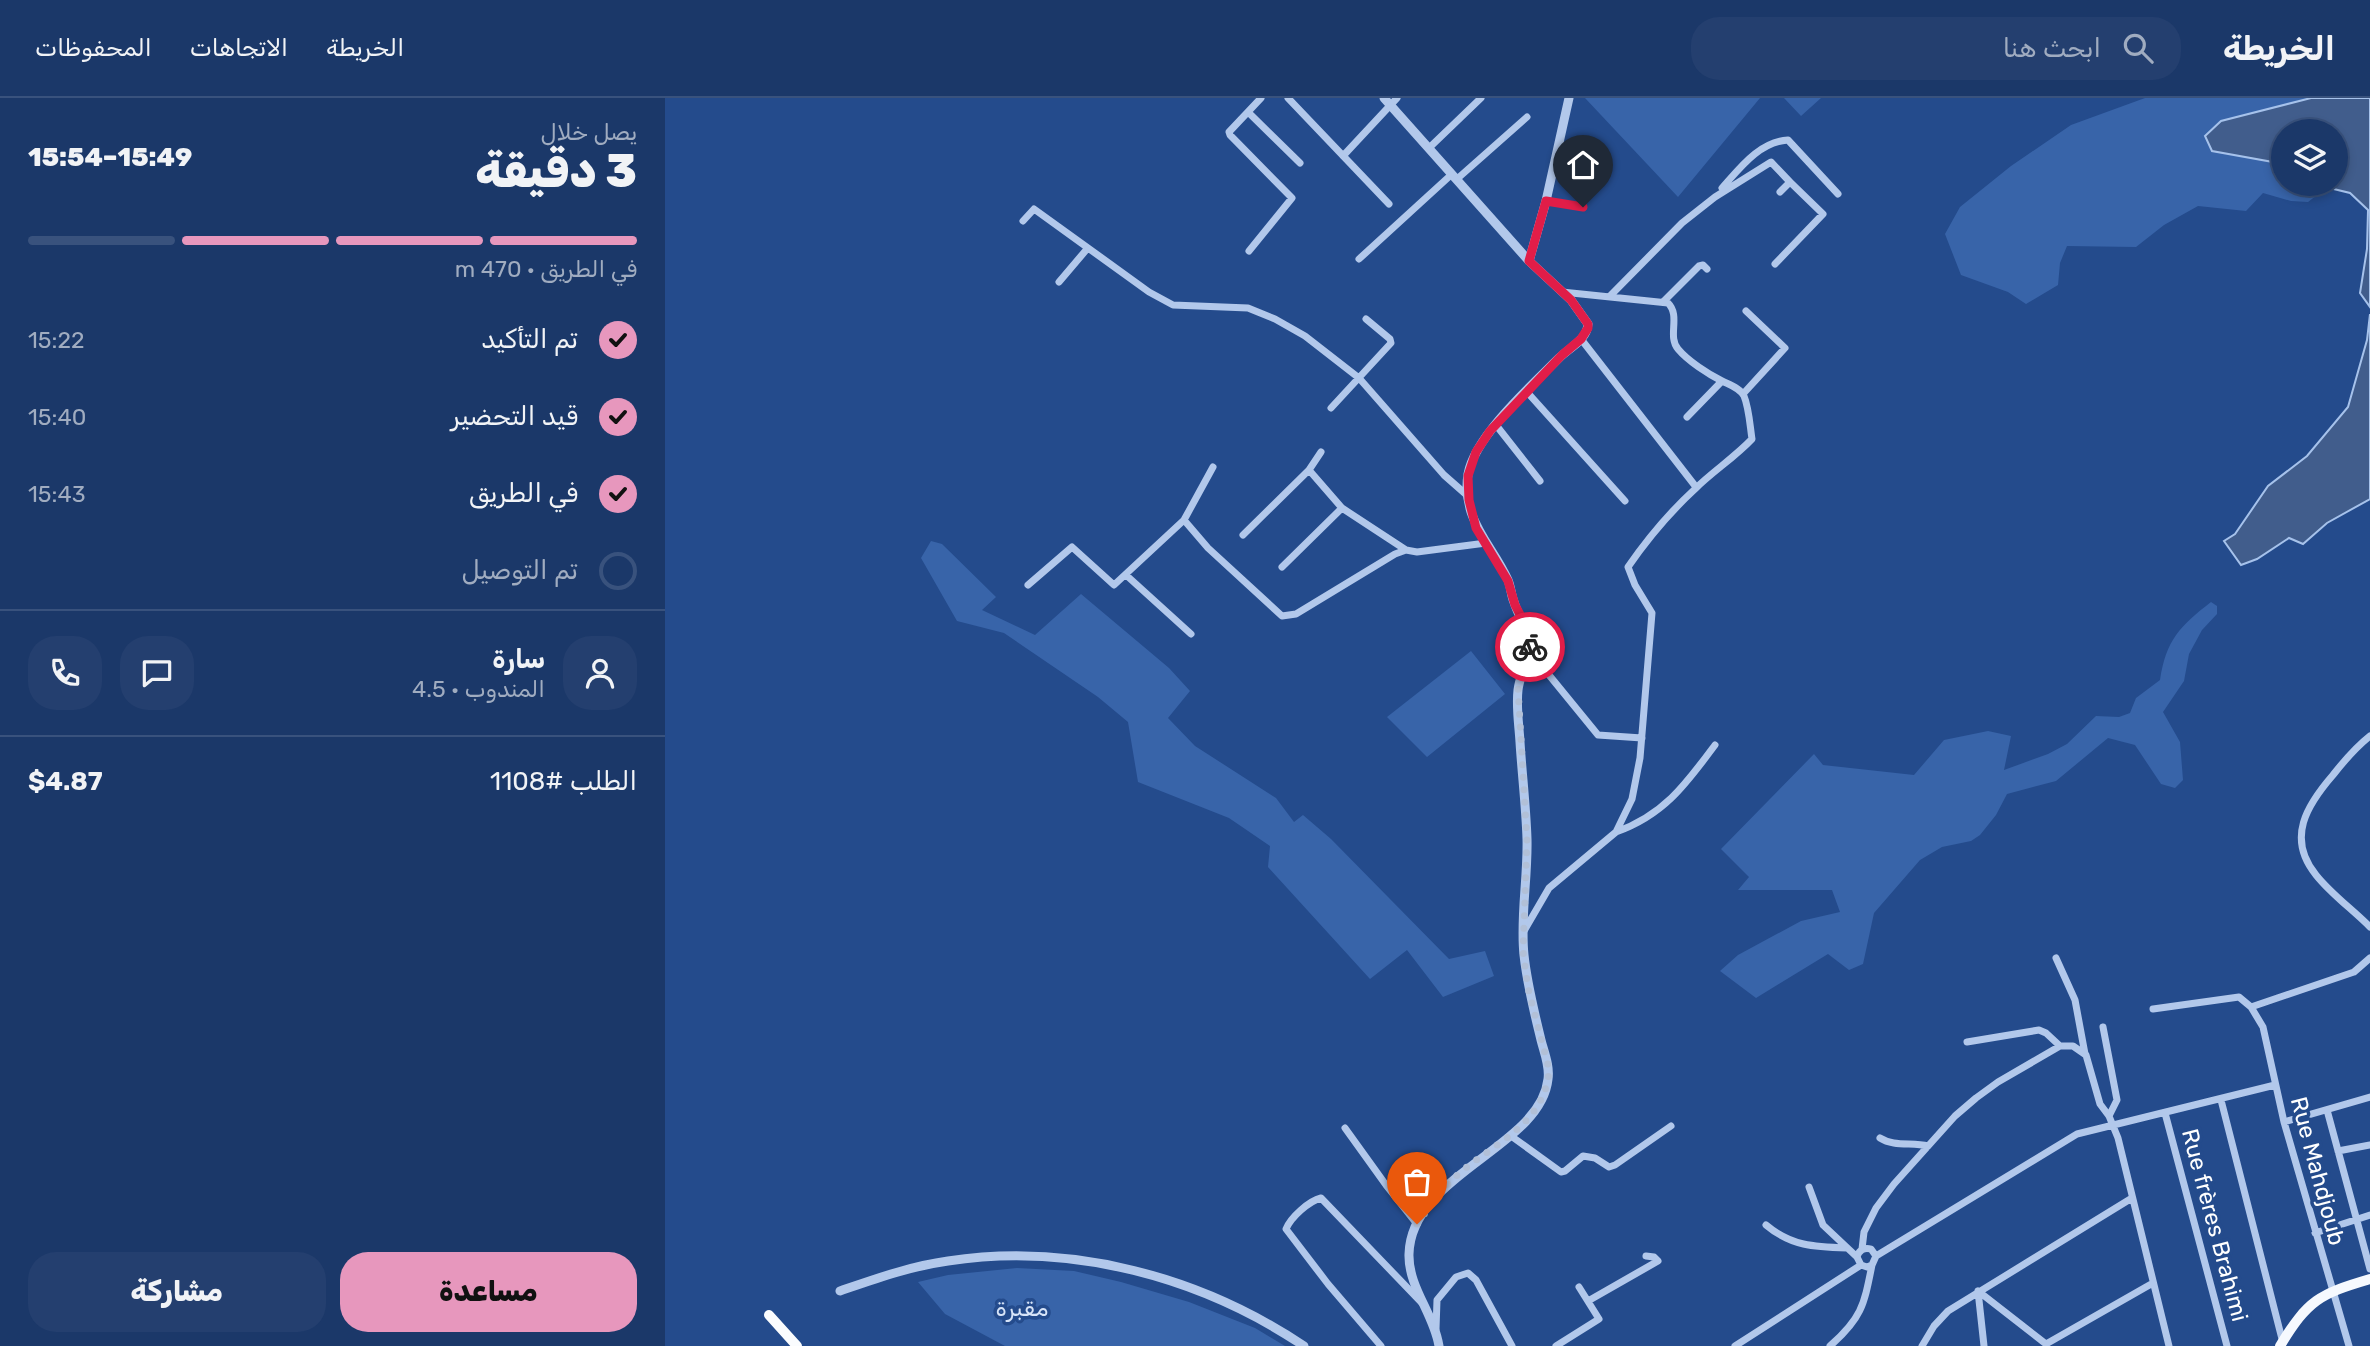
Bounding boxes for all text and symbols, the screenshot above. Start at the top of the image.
search box [1691,17,2181,80]
icon: search [2119,29,2157,67]
text: الخريطة [2223,29,2335,68]
text: ابحث هنا [2003,33,2101,64]
text: المحفوظات [35,34,152,62]
text: الاتجاهات [190,34,288,62]
text: الخريطة [326,34,404,62]
text: يصل خلال [541,118,637,146]
map controls [2271,119,2348,196]
button: layers [2271,119,2348,196]
pin [1553,135,1613,207]
text: 15:49–15:54 [28,142,192,173]
text: 3 دقيقة [475,144,637,199]
icon: home [1564,146,1602,184]
text: في الطريق · 470 m [455,255,637,283]
icon: check [599,321,637,359]
text: تم التأكيد [481,324,578,355]
text: 15:22 [28,326,84,354]
icon: check [599,398,637,436]
text: قيد التحضير [451,401,578,432]
text: 15:40 [28,403,86,431]
icon: check [599,475,637,513]
text: في الطريق [469,478,578,509]
text: 15:43 [28,480,86,508]
text: تم التوصيل [461,555,578,586]
courier [1495,612,1565,682]
icon: bike [1511,628,1549,666]
button: phone [28,636,102,710]
button: chat [120,636,194,710]
button: person [563,636,637,710]
text: سارة [492,644,545,675]
text: المندوب · 4.5 [412,675,545,703]
text: $4.87 [28,766,103,797]
text: الطلب #1108 [490,766,637,797]
street label: Rue Mahdjoub [2285,1094,2351,1248]
street label: Rue frères Brahimi [2176,1126,2254,1324]
pin [1387,1152,1447,1224]
icon: bag [1398,1163,1436,1201]
button: مشاركة [28,1252,326,1332]
button: مساعدة [340,1252,637,1332]
park label: مقبرة [995,1294,1049,1322]

